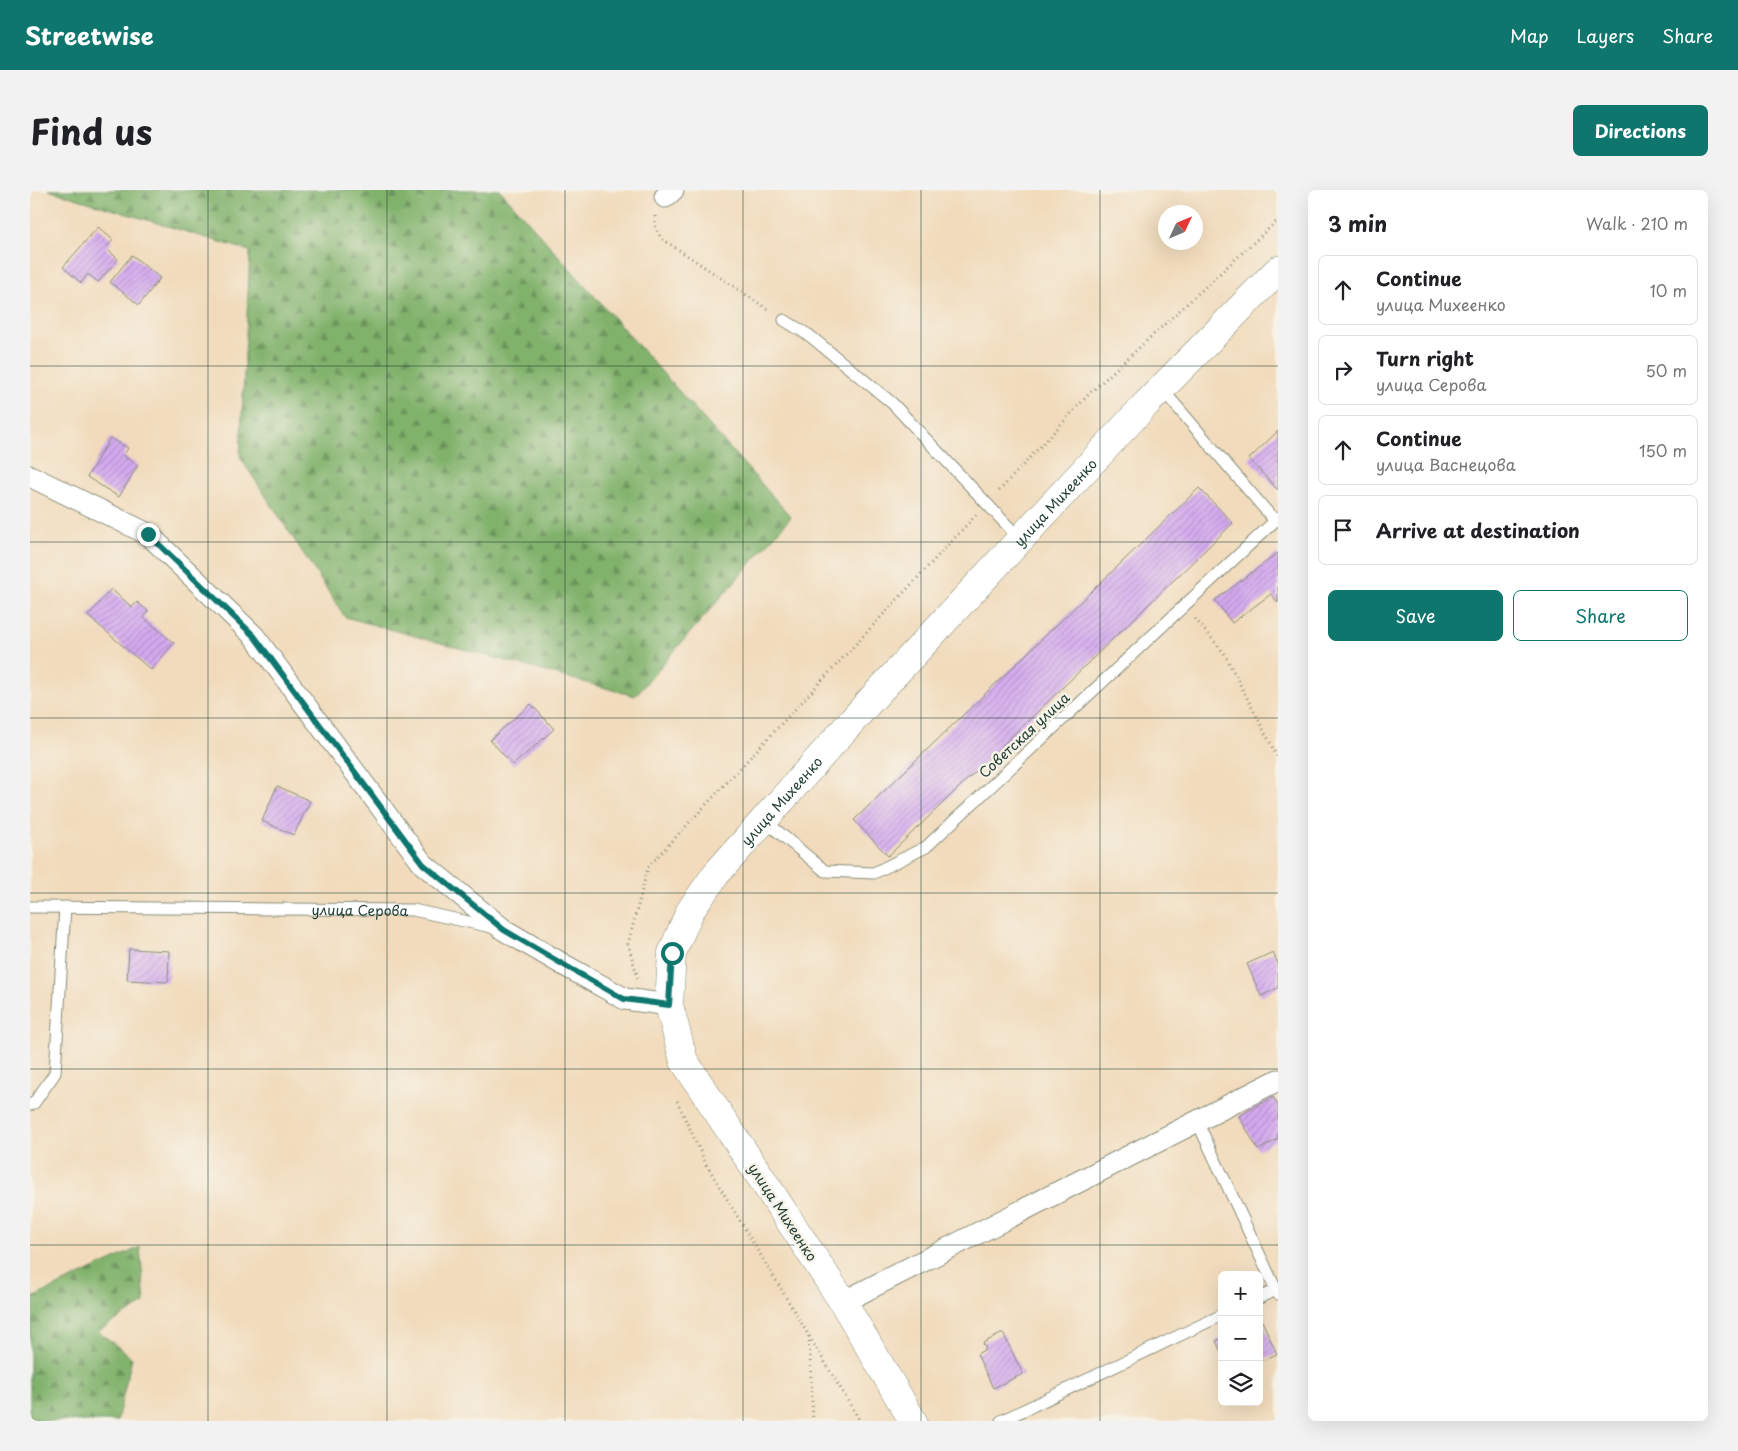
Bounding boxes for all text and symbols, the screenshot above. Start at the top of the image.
text: Streetwise [25,17,154,53]
text: Map [1510,22,1549,49]
text: Layers [1577,22,1634,49]
text: Share [1662,22,1713,49]
text: Find us [30,104,152,157]
button: Directions [1573,105,1708,156]
north arrow [1158,205,1203,250]
text: 3 min [1328,207,1387,239]
text: Walk · 210 m [1586,211,1688,235]
text: Continue [1376,264,1462,292]
icon: ahead [1329,276,1357,304]
text: 10 m [1650,278,1687,302]
text: улица Михеенко [1376,292,1506,316]
text: Turn right [1376,344,1474,372]
icon: right [1329,356,1357,384]
text: 50 m [1646,358,1687,382]
text: улица Серова [1376,372,1486,396]
text: Continue [1376,424,1462,452]
icon: ahead [1329,436,1357,464]
text: 150 m [1639,438,1687,462]
text: улица Васнецова [1376,452,1516,476]
street label: улица Михеенко [1009,453,1101,551]
icon: arrive [1329,516,1357,544]
text: Arrive at destination [1376,516,1580,544]
route end [137,523,160,546]
button: Save [1328,590,1503,641]
button: Share [1513,590,1688,641]
street label: Советская улица [974,687,1074,783]
street label: улица Михеенко [736,751,827,850]
street label: улица Серова [312,899,409,920]
route start [661,942,684,965]
street label: улица Михеенко [743,1159,823,1265]
map controls [1218,1271,1263,1406]
button: + [1218,1271,1263,1316]
button: − [1218,1316,1263,1361]
button: layers [1218,1361,1263,1406]

